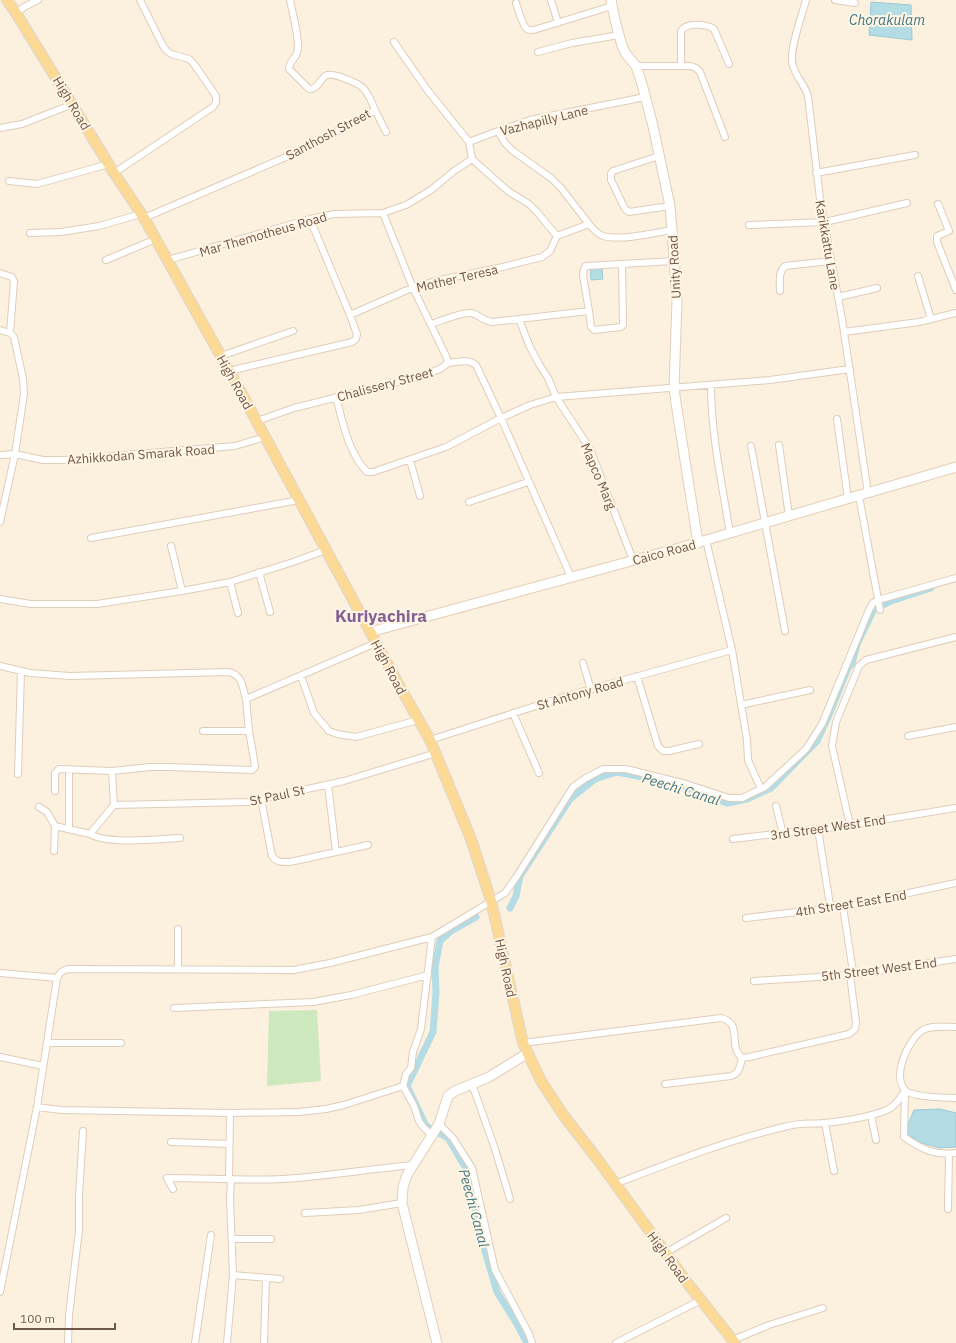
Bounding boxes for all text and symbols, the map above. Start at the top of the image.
water label: Chorakulam [849,11,925,29]
street label: High Road [49,73,94,133]
street label: Vazhapilly Lane [498,101,590,140]
street label: Santhosh Street [283,105,374,164]
street label: Karikkattu Lane [811,199,844,291]
street label: Mar Themotheus Road [198,208,329,261]
street label: Unity Road [664,235,685,299]
street label: Mother Teresa [414,261,500,296]
street label: High Road [213,352,256,412]
street label: Chalissery Street [335,363,435,406]
street label: Mapco Marg [577,440,620,512]
street label: Azhikkodan Smarak Road [67,441,216,468]
street label: Caico Road [631,536,698,569]
district label: Kuriyachira [335,605,427,627]
street label: High Road [367,637,410,698]
street label: St Antony Road [535,673,625,714]
water label: Peechi Canal [640,769,722,809]
street label: St Paul St [248,781,306,810]
street label: 3rd Street West End [769,811,887,844]
street label: 4th Street East End [794,886,908,921]
street label: High Road [491,937,520,999]
street label: 5th Street West End [820,954,938,985]
water label: Peechi Canal [455,1167,493,1249]
street label: High Road [643,1228,692,1286]
scale bar [14,1305,115,1331]
text: 100 m [20,1311,55,1326]

